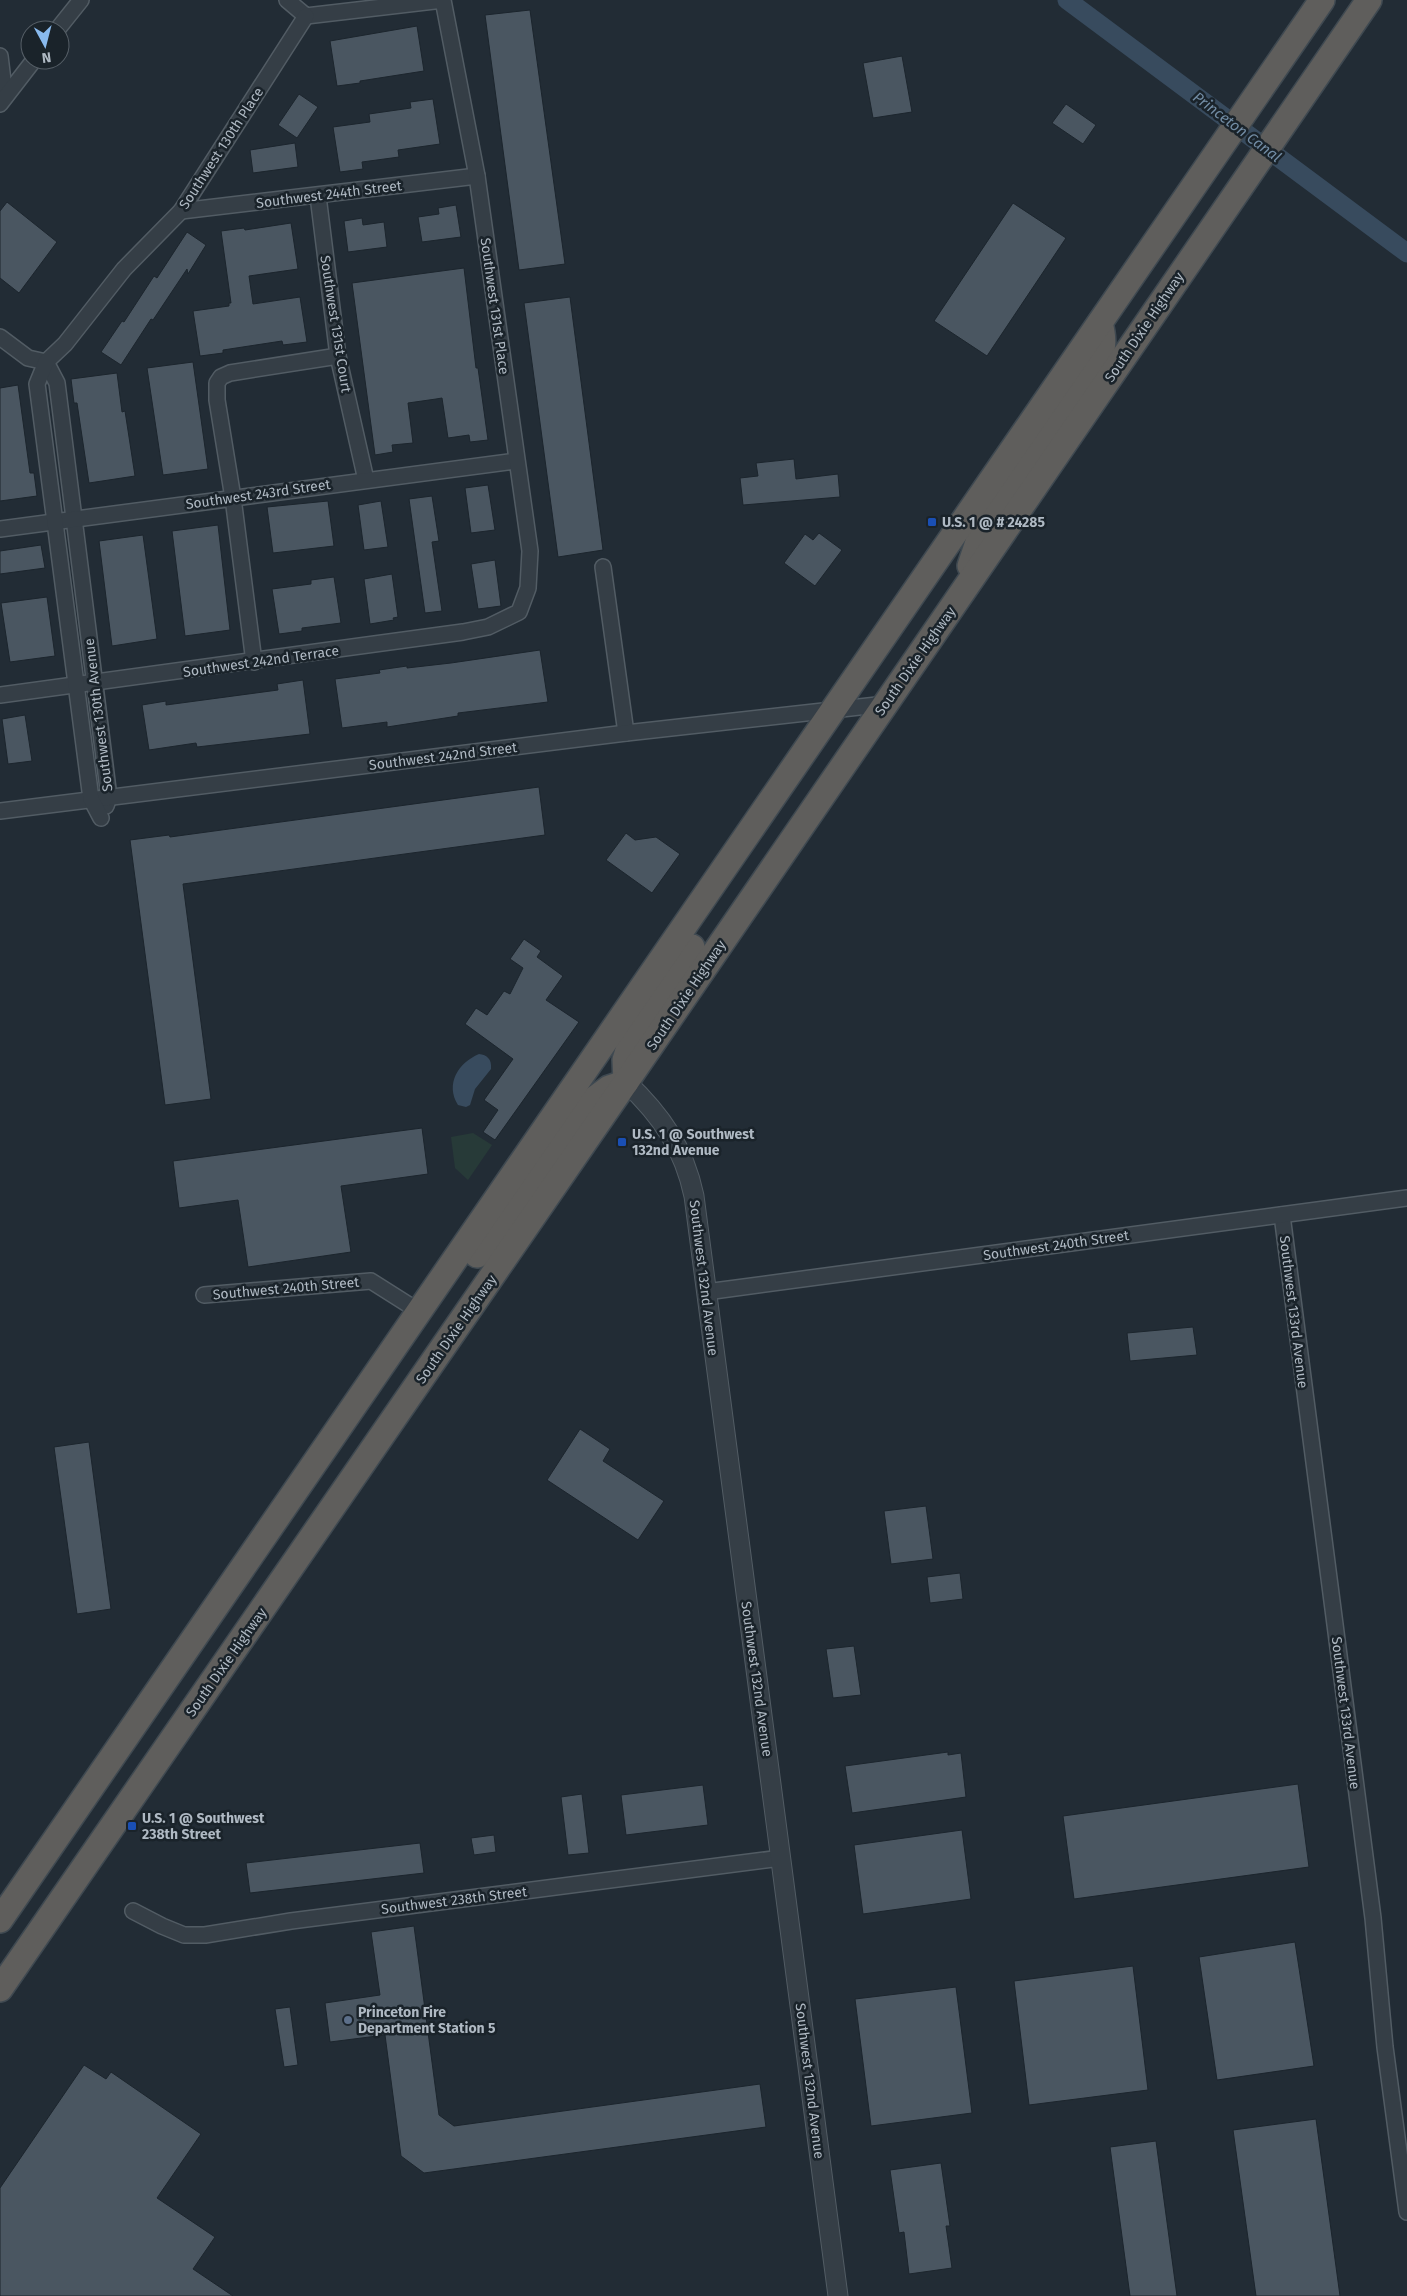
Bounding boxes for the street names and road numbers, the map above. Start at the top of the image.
street label: Southwest 130th Place [176,84,267,212]
street label: Southwest 244th Street [255,177,404,212]
street label: Southwest 131st Place [476,237,513,376]
street label: Southwest 131st Court [316,254,355,395]
street label: South Dixie Highway [1101,269,1188,386]
street label: Southwest 243rd Street [185,476,332,513]
street label: South Dixie Highway [871,603,959,719]
street label: Southwest 130th Avenue [81,637,116,793]
street label: Southwest 242nd Terrace [182,642,340,681]
street label: Southwest 242nd Street [368,739,519,774]
street label: South Dixie Highway [643,937,730,1054]
street label: Southwest 132nd Avenue [686,1199,721,1357]
street label: Southwest 240th Street [982,1227,1131,1264]
street label: Southwest 133rd Avenue [1276,1235,1311,1389]
street label: South Dixie Highway [412,1271,500,1387]
street label: Southwest 240th Street [212,1274,361,1303]
street label: Southwest 132nd Avenue [737,1600,776,1758]
street label: South Dixie Highway [182,1604,270,1720]
street label: Southwest 133rd Avenue [1328,1636,1363,1790]
street label: Southwest 238th Street [380,1883,529,1918]
street label: Southwest 132nd Avenue [792,2002,827,2160]

